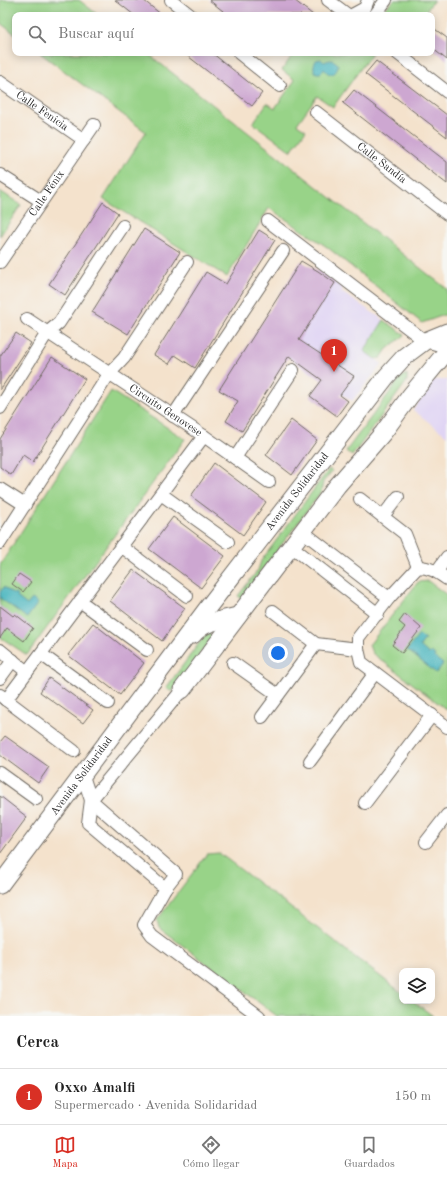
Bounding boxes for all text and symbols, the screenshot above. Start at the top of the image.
search box [12,12,435,56]
icon: search [26,23,48,45]
text: Buscar aquí [58,27,134,42]
street label: Calle Fenicia [14,89,71,133]
street label: Calle Sandía [355,140,409,186]
street label: Calle Fénix [27,168,67,219]
pin: 1 [321,339,347,372]
street label: Circuito Genovese [127,382,204,439]
street label: Avenida Solidaridad [264,451,331,533]
your location [268,643,288,663]
street label: Avenida Solidaridad [49,735,115,818]
map controls [399,968,435,1004]
button: layers [399,968,435,1004]
text: Cerca [16,1034,59,1051]
text: Oxxo Amalfi [54,1081,136,1096]
text: 1 [25,1090,33,1103]
text: 150 m [394,1090,431,1103]
text: Supermercado · Avenida Solidaridad [54,1099,257,1112]
tab: Mapa [52,1134,78,1172]
tab: Cómo llegar [182,1134,239,1172]
tab: Guardados [344,1134,395,1172]

